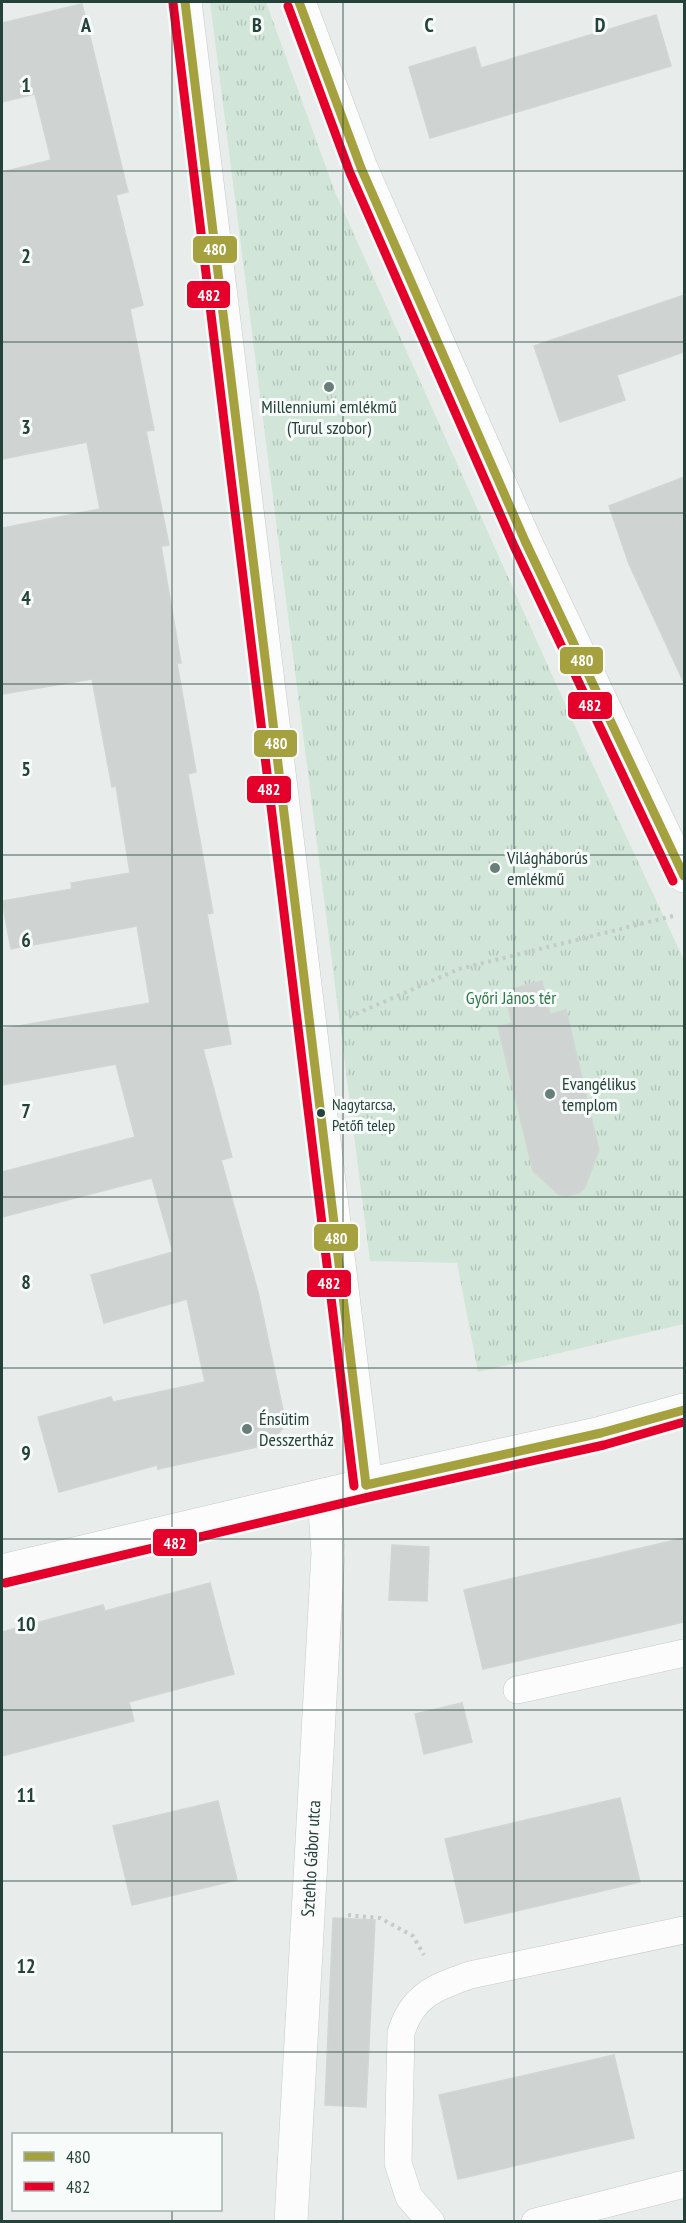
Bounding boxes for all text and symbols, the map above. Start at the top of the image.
text: A [80,12,92,38]
text: B [252,12,262,38]
text: C [424,12,434,38]
text: D [595,12,606,38]
text: 1 [21,72,31,98]
line badge: 480 [192,235,238,264]
text: 480 [204,239,227,259]
text: 2 [21,243,31,269]
line badge: 482 [186,280,231,309]
text: 482 [198,285,220,305]
marker: Millenniumi emlékmű (Turul szobor) [322,380,336,394]
place label: Millenniumi emlékmű (Turul szobor) [261,395,397,439]
text: 3 [21,414,31,440]
text: 4 [21,585,31,611]
line badge: 480 [559,646,604,675]
text: 480 [571,650,594,670]
line badge: 482 [567,691,613,720]
text: 482 [579,695,601,715]
line badge: 480 [253,729,298,758]
text: 480 [265,733,288,753]
text: 5 [21,756,31,782]
line badge: 482 [246,775,292,804]
text: 482 [258,779,280,799]
place label: Világháborús emlékmű [506,846,588,890]
marker: Világháborús emlékmű [488,861,502,875]
text: 6 [21,927,31,953]
park label: Győri János tér [466,986,556,1009]
place label: Evangélikus templom [562,1072,636,1116]
marker: Evangélikus templom [543,1087,557,1101]
place label: Nagytarcsa, Petőfi telep [332,1094,396,1135]
text: 7 [21,1098,31,1124]
marker: Nagytarcsa, Petőfi telep [315,1107,327,1119]
line badge: 480 [313,1223,359,1252]
text: 480 [325,1228,348,1248]
text: 8 [21,1269,31,1295]
line badge: 482 [306,1269,352,1298]
text: 482 [318,1273,340,1293]
place label: Énsütim Desszertház [259,1407,334,1451]
marker: Énsütim Desszertház [240,1422,254,1436]
text: 9 [21,1440,31,1466]
line badge: 482 [152,1528,198,1557]
text: 482 [164,1533,186,1553]
text: 10 [16,1611,36,1637]
text: 11 [16,1782,36,1808]
street label: Sztehlo Gábor utca [296,1800,325,1918]
text: 12 [16,1953,36,1979]
legend [12,2133,222,2211]
text: 480 [66,2145,90,2168]
text: 482 [66,2175,90,2198]

